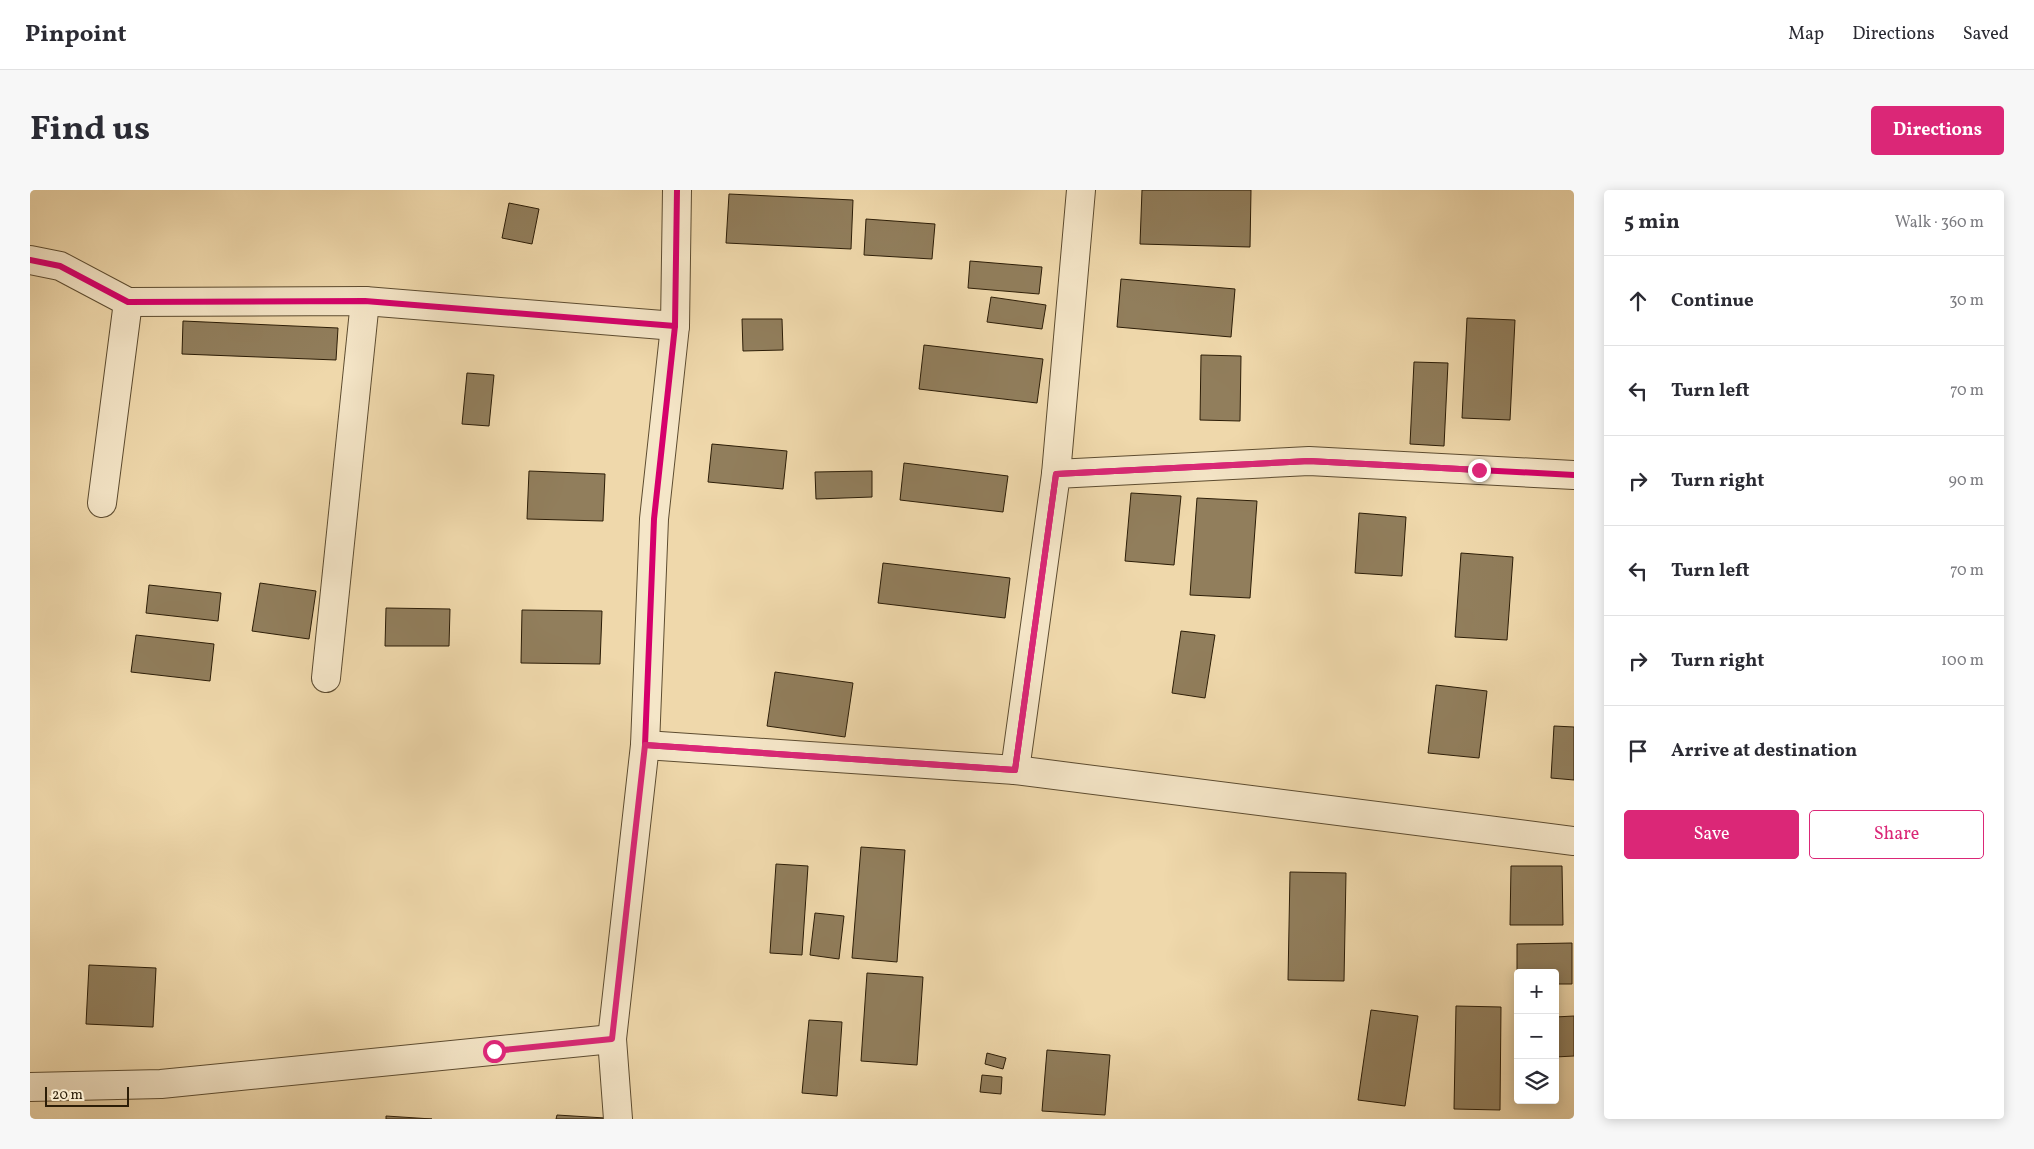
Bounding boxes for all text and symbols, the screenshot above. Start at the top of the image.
text: Pinpoint [25,18,127,52]
text: Map [1788,22,1824,47]
text: Directions [1852,22,1935,47]
text: Saved [1963,22,2009,47]
text: Find us [30,106,150,154]
button: Directions [1871,106,2004,155]
text: 5 min [1624,208,1680,237]
text: Walk · 360 m [1895,212,1984,234]
icon: ahead [1624,287,1652,315]
text: Continue [1671,288,1754,314]
text: 30 m [1949,290,1984,312]
icon: left [1624,377,1652,405]
text: Turn left [1671,378,1750,404]
text: 70 m [1950,380,1984,402]
route end [1468,459,1491,482]
icon: right [1624,467,1652,495]
text: Turn right [1671,468,1764,494]
text: 90 m [1948,470,1984,492]
icon: left [1624,557,1652,585]
text: Turn left [1671,558,1750,584]
text: 70 m [1950,560,1984,582]
icon: right [1624,647,1652,675]
text: Turn right [1671,648,1764,674]
text: 100 m [1941,650,1984,672]
icon: arrive [1624,737,1652,765]
text: Arrive at destination [1671,738,1857,764]
button: Save [1624,810,1799,859]
button: Share [1809,810,1984,859]
map controls [1514,969,1559,1104]
button: + [1514,969,1559,1014]
button: − [1514,1014,1559,1059]
route start [483,1040,506,1063]
button: layers [1514,1059,1559,1104]
scale bar [45,1084,129,1107]
text: 20 m [52,1086,83,1105]

